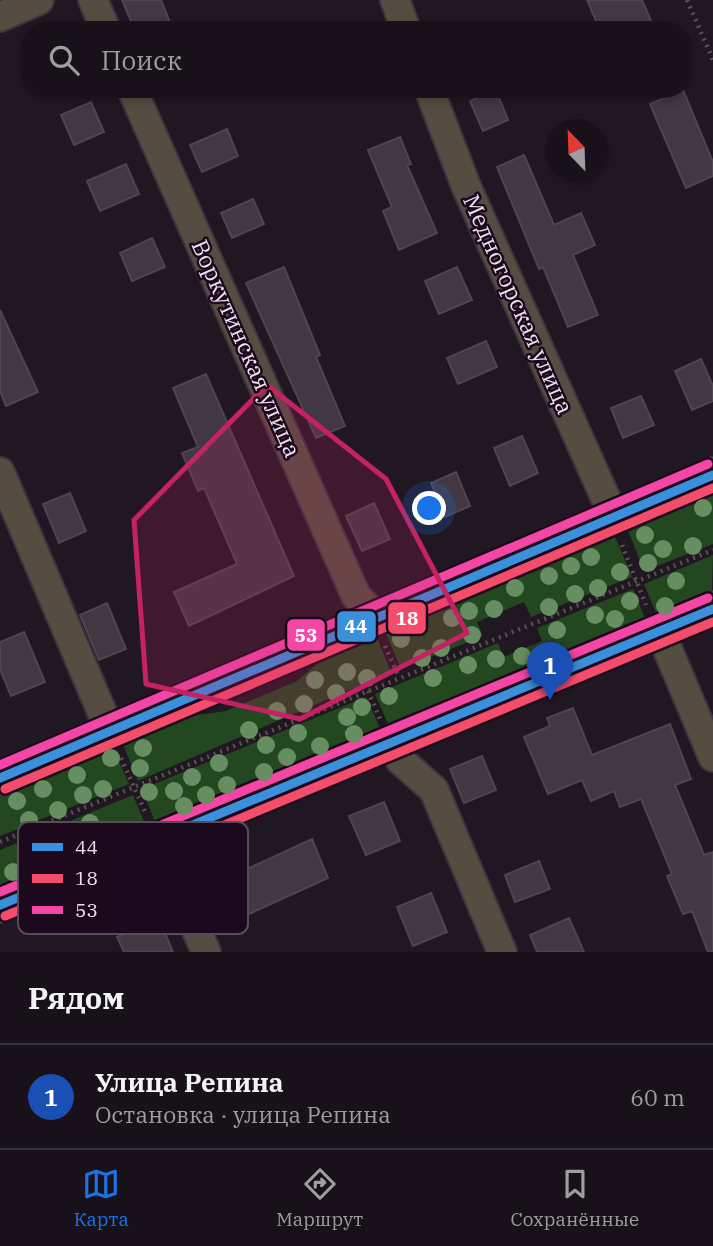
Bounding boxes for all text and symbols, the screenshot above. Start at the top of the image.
search box [21,21,692,98]
icon: search [45,41,83,79]
text: Поиск [101,43,182,77]
north arrow [545,119,608,182]
street label: Медногорская улица [457,189,581,419]
street label: Воркутинская улица [185,234,309,462]
your location [412,491,446,525]
line badge: 18 [387,601,427,635]
text: 18 [396,606,418,630]
line badge: 44 [336,610,377,643]
text: 44 [345,614,367,638]
line badge: 53 [286,618,326,652]
text: 53 [295,623,317,647]
pin: 1 [527,642,573,700]
legend [18,822,248,934]
text: 44 [75,835,98,859]
text: 18 [75,866,98,890]
text: 53 [75,898,98,922]
text: Рядом [28,978,124,1017]
text: Улица Репина [95,1065,284,1099]
text: 1 [44,1082,58,1112]
text: 60 m [630,1082,685,1112]
text: Остановка · улица Репина [95,1099,391,1129]
tab: Карта [74,1165,129,1231]
tab: Маршрут [276,1165,363,1231]
tab: Сохранённые [511,1165,639,1231]

